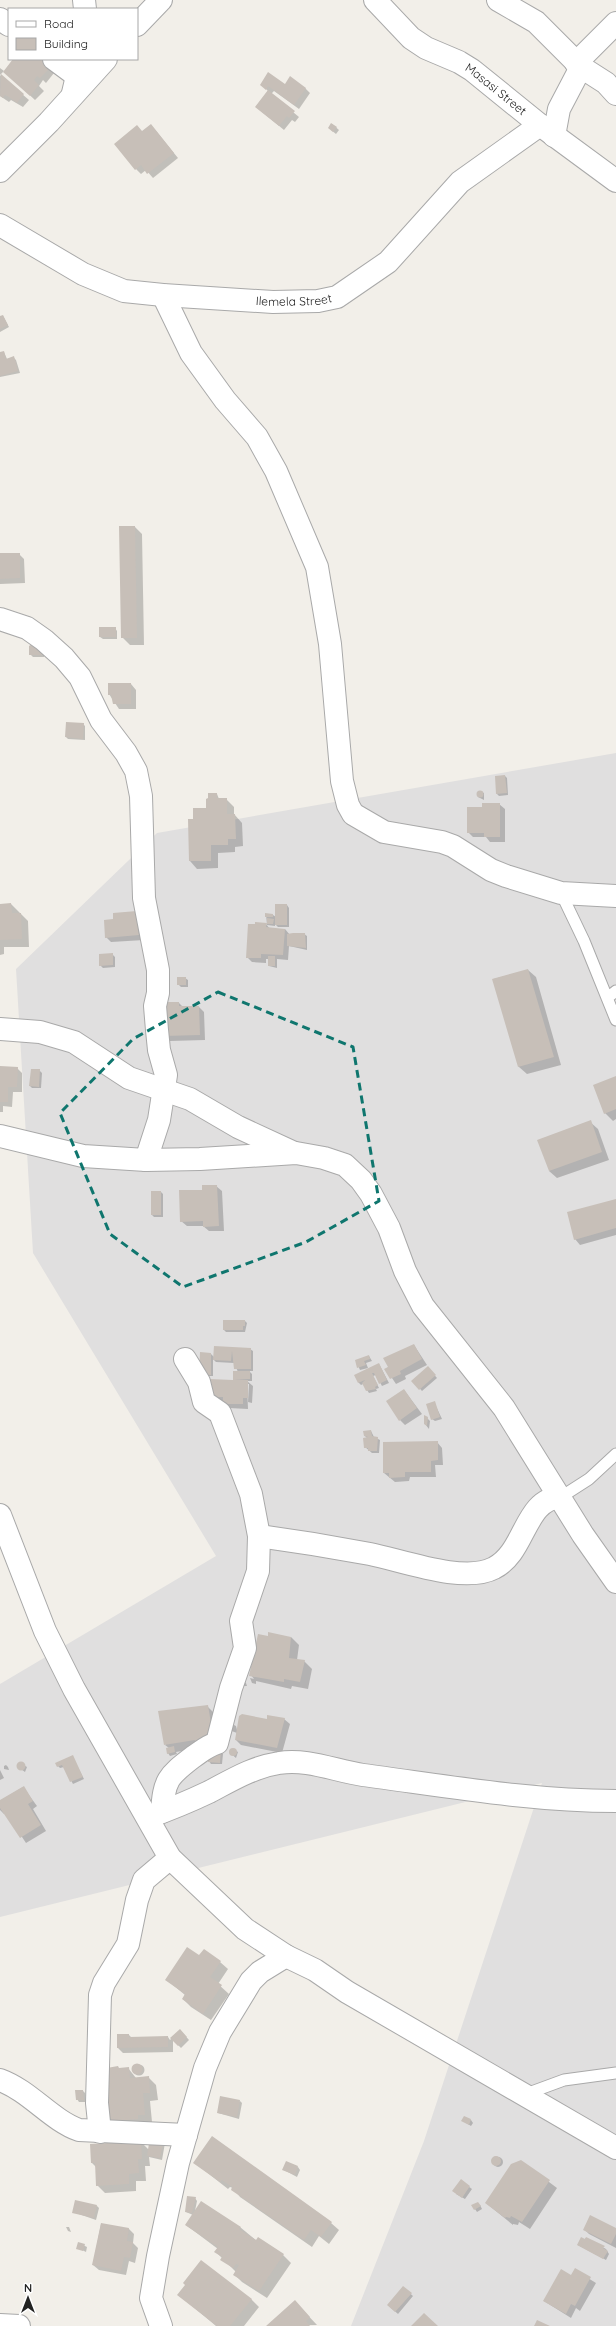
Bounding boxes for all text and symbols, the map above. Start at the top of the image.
legend [8,8,138,60]
text: Road [44,16,74,31]
text: Building [44,36,88,51]
street label: Masasi Street [463,60,530,118]
street label: Ilemela Street [255,290,333,309]
north arrow [8,2278,48,2318]
text: N [24,2281,32,2295]

